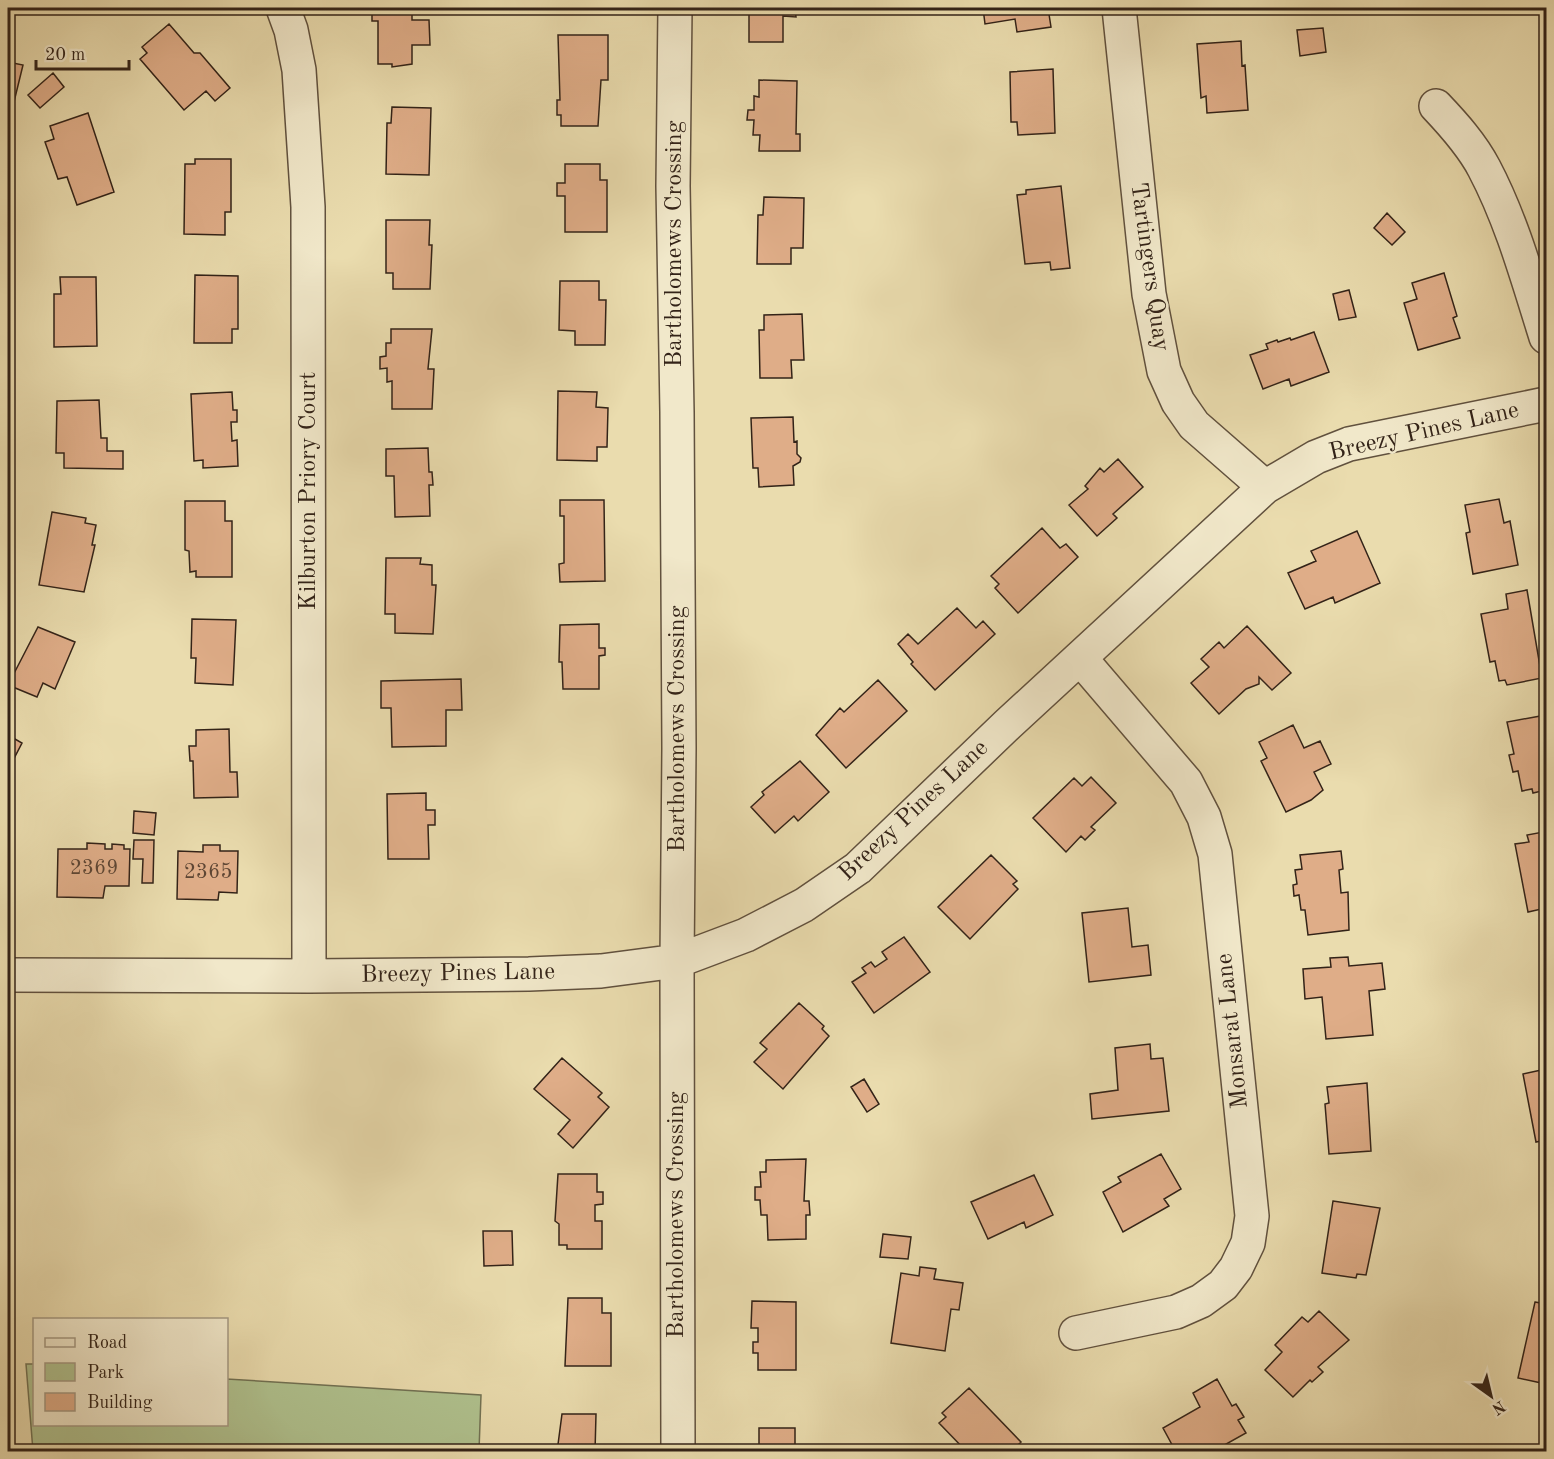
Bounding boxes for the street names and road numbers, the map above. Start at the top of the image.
street label: Bartholomews Crossing [663,121,687,367]
street label: Tartingers Quay [1125,181,1173,353]
street label: Kilburton Priory Court [297,372,321,610]
street label: Breezy Pines Lane [1327,398,1521,466]
street label: Bartholomews Crossing [666,606,690,852]
street label: Breezy Pines Lane [835,736,993,886]
street label: Monsarat Lane [1213,952,1253,1110]
street label: Breezy Pines Lane [361,960,555,988]
street label: Bartholomews Crossing [665,1092,689,1338]

